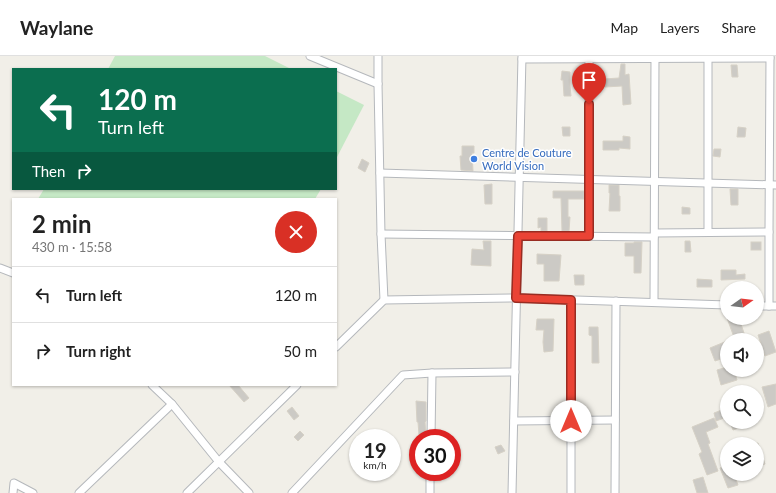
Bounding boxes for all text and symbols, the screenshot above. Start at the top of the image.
text: Waylane [20,16,93,39]
text: Map [610,19,638,36]
text: Layers [660,19,700,36]
text: Share [722,19,756,36]
pin [572,63,606,104]
icon: arrive [578,69,600,91]
text: 120 m [98,82,177,116]
icon: left [32,84,84,136]
text: Turn left [98,116,164,138]
place label: Centre de Couture World Vision [482,146,572,172]
marker: Centre de Couture World Vision [469,154,479,164]
icon: right [73,160,95,182]
text: Then [32,162,65,180]
text: 2 min [32,209,92,238]
button: close [275,211,317,253]
text: 430 m · 15:58 [32,239,112,255]
north arrow [720,281,764,325]
map controls [720,281,764,481]
icon: left [32,284,54,306]
text: Turn left [66,286,122,304]
text: 120 m [275,286,317,304]
button: sound [720,333,764,377]
icon: right [32,340,54,362]
text: Turn right [66,342,131,360]
text: 50 m [283,342,317,360]
button: search [720,385,764,429]
position arrow [550,400,592,442]
speed limit sign: 30 [409,429,461,481]
button: layers [720,437,764,481]
text: 19 [363,438,387,462]
text: km/h [363,459,387,471]

